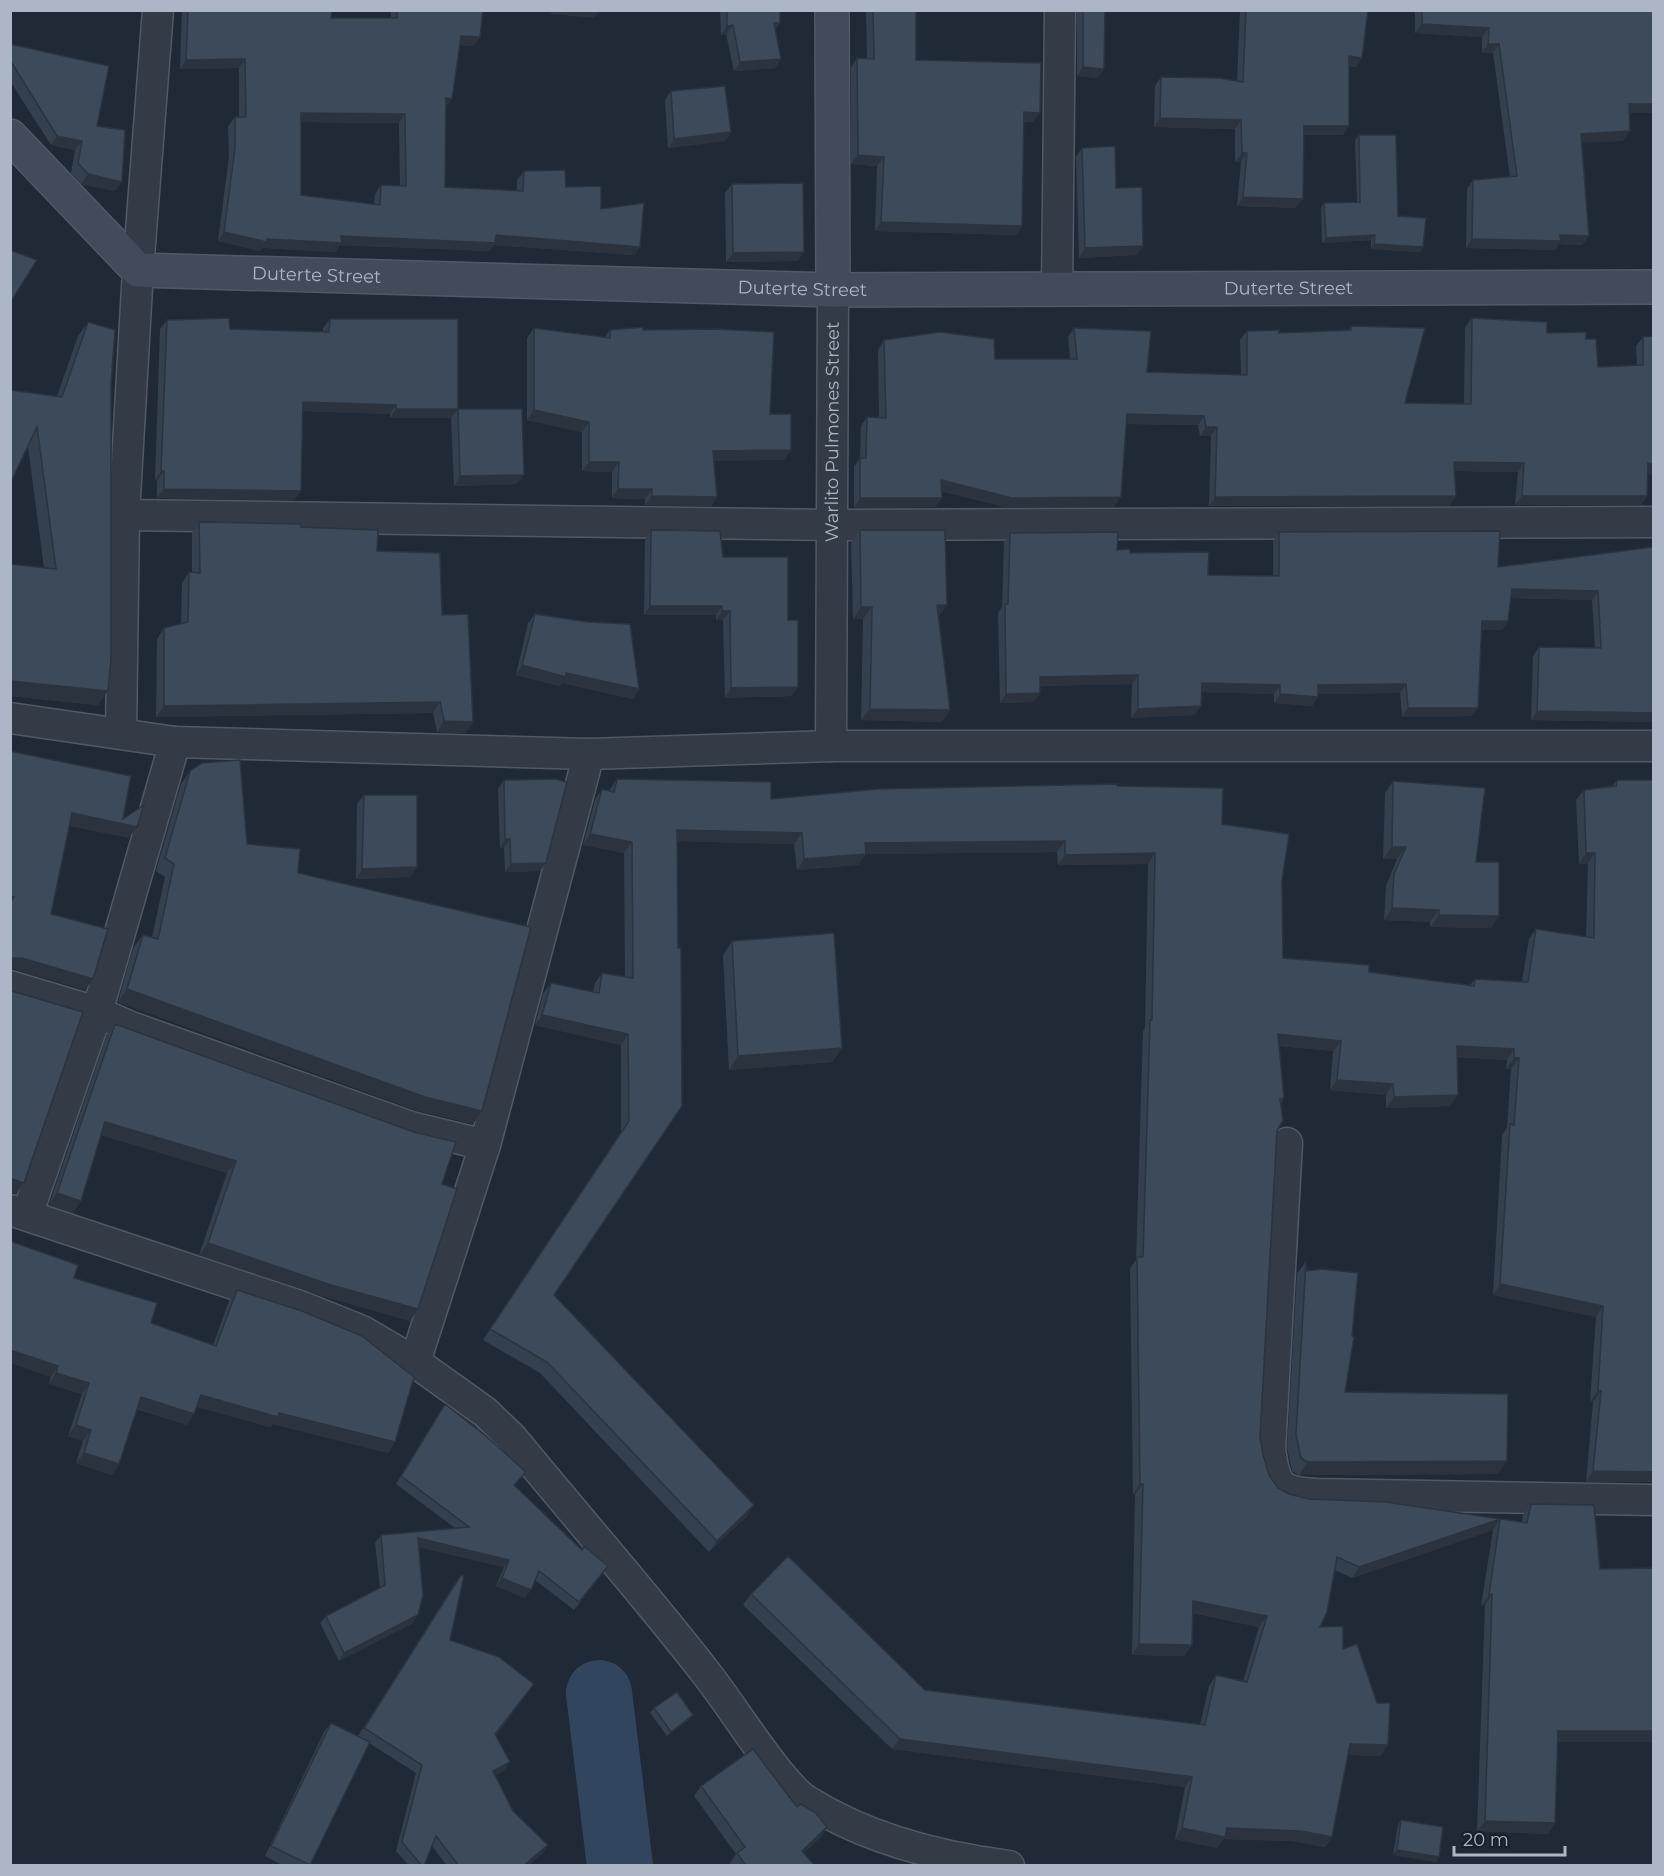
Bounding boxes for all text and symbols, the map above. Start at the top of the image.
street label: Duterte Street [252,262,382,288]
street label: Duterte Street [737,276,867,301]
street label: Duterte Street [1224,277,1353,300]
street label: Warlito Pulmones Street [821,322,844,542]
scale bar [1454,1819,1565,1857]
text: 20 m [1463,1829,1509,1851]

